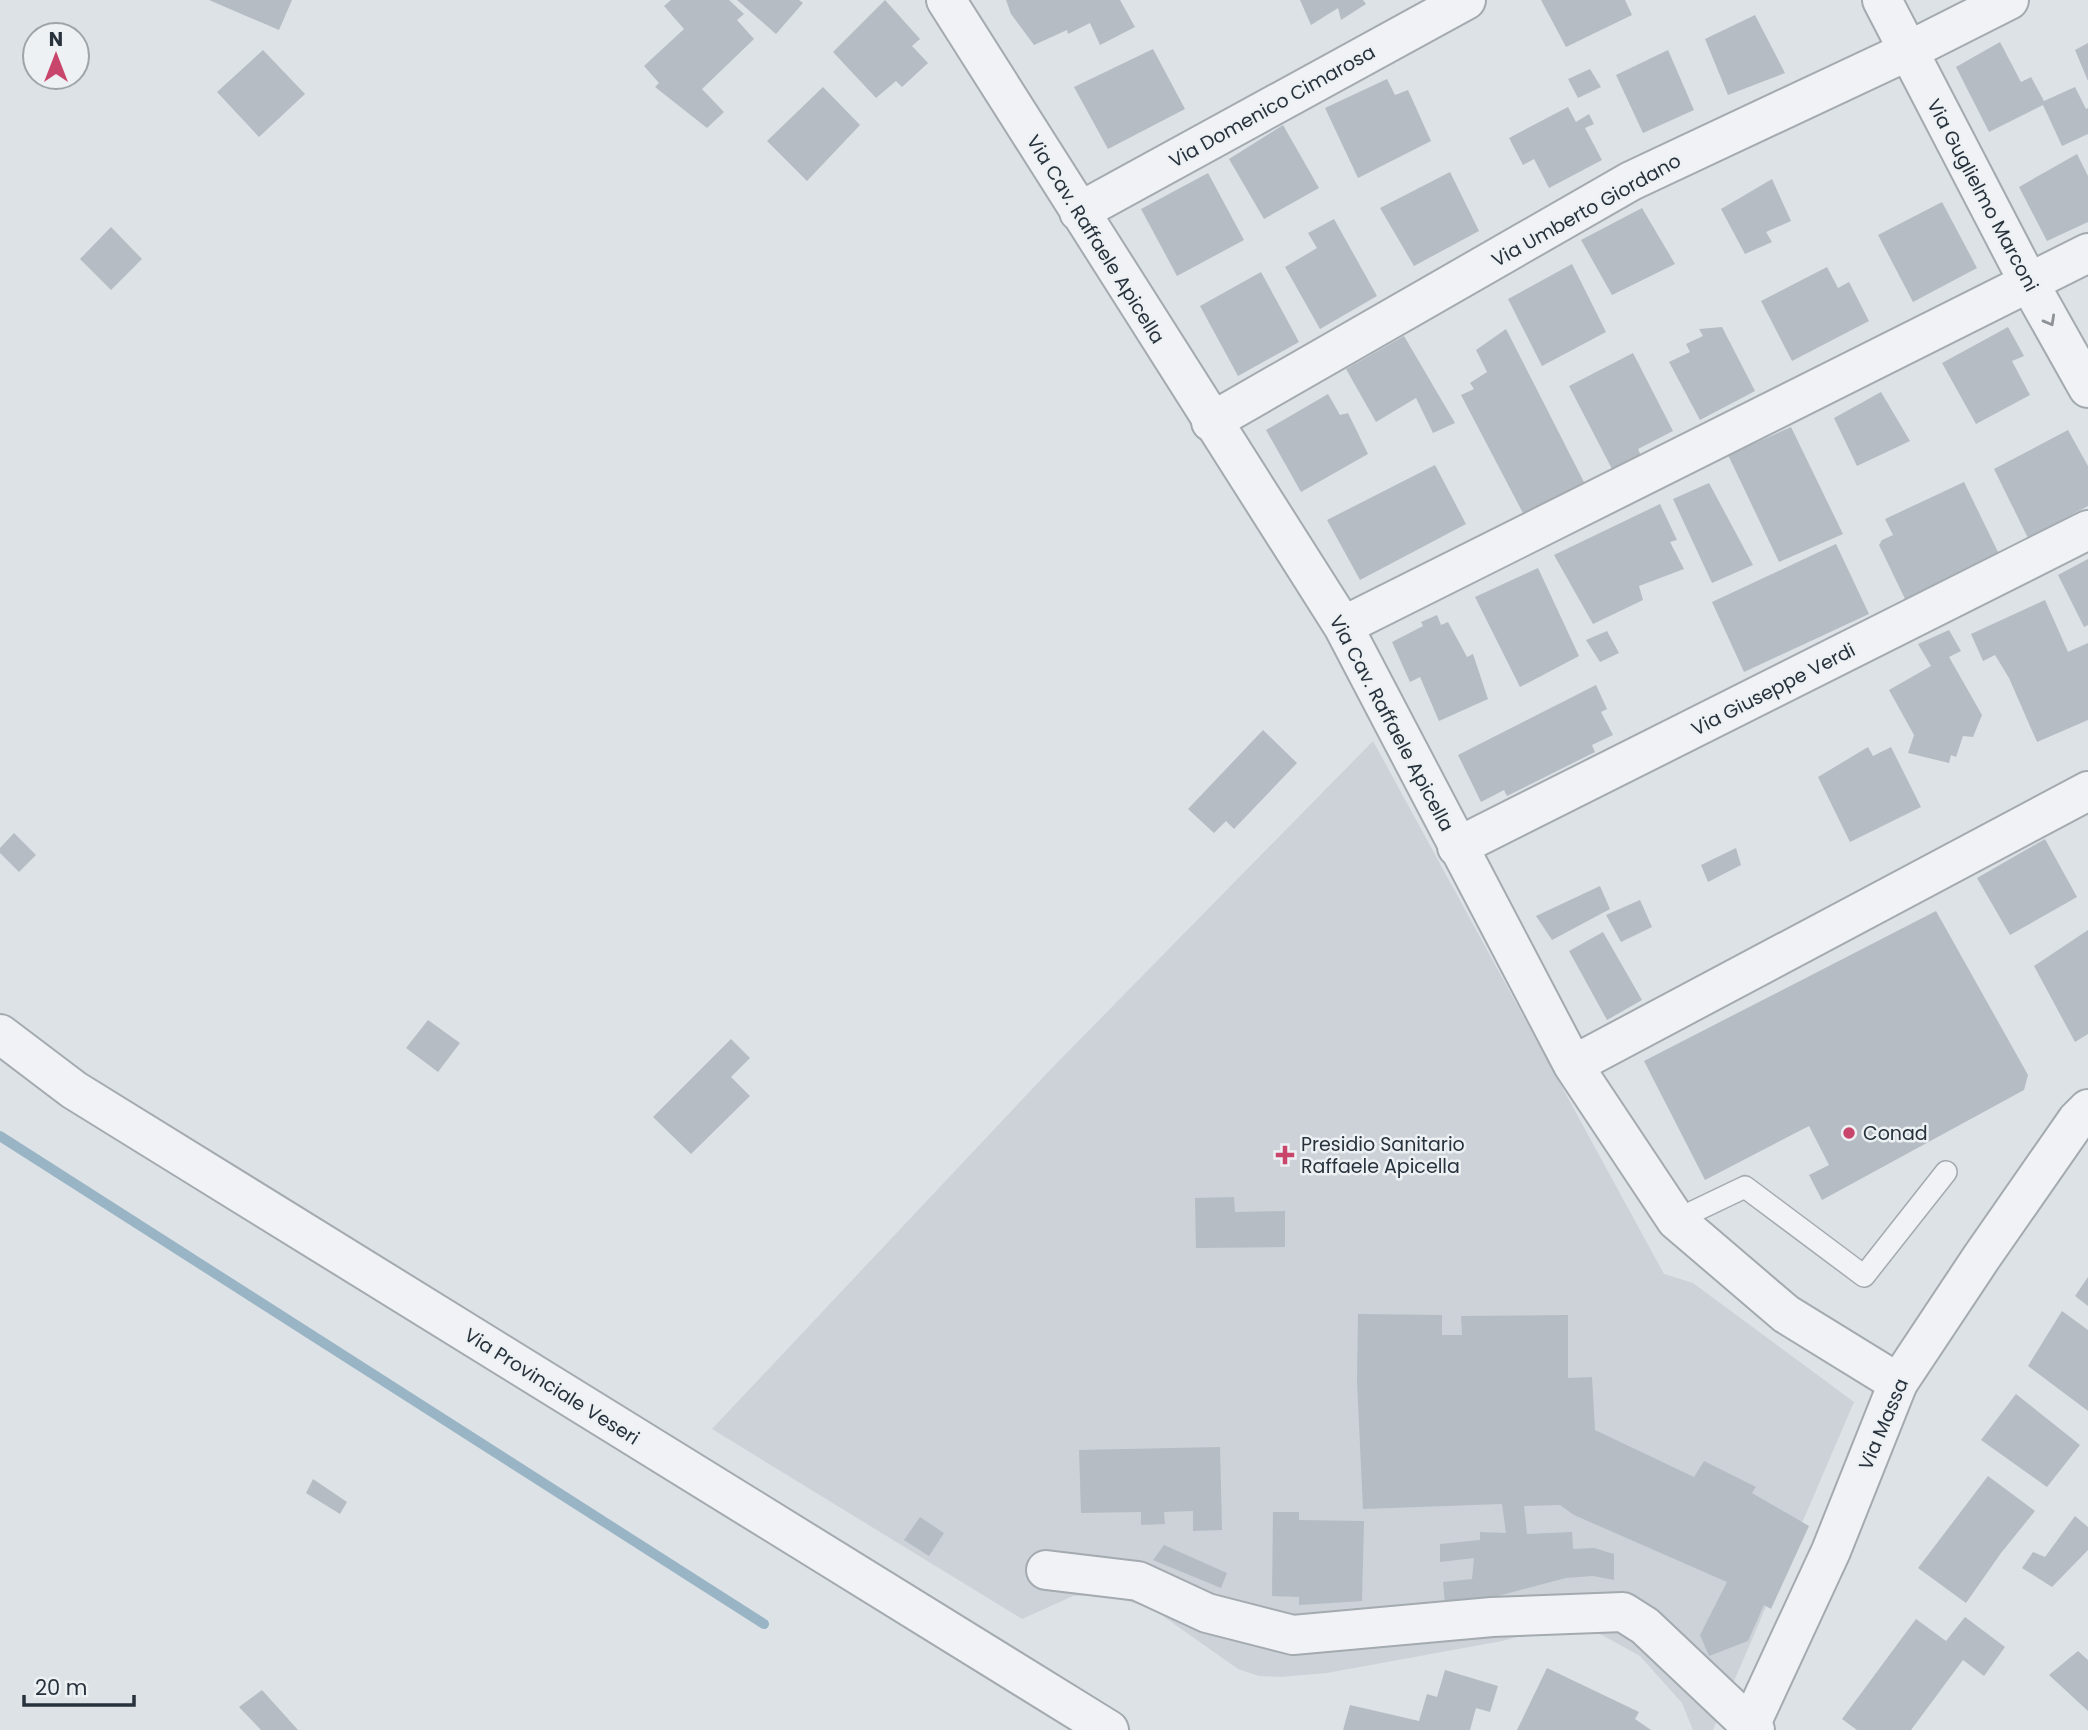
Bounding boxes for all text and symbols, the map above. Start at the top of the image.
north arrow [21,21,91,91]
text: N [49,26,63,53]
street label: Via Domenico Cimarosa [1164,38,1380,174]
street label: Via Guglielmo Marconi [1920,94,2045,296]
street label: Via Cav. Raffaele Apicella [1020,130,1171,349]
street label: Via Umberto Giordano [1487,147,1686,274]
one-way arrow [2042,313,2055,326]
street label: Via Cav. Raffaele Apicella [1323,610,1460,836]
street label: Via Giuseppe Verdi [1687,636,1860,742]
place label: Conad [1863,1120,1928,1147]
marker: Conad [1841,1125,1857,1141]
place label: Presidio Sanitario Raffaele Apicella [1301,1131,1465,1180]
marker: Presidio Sanitario Raffaele Apicella [1275,1145,1295,1165]
street label: Via Provinciale Veseri [459,1321,644,1451]
street label: Via Massa [1852,1374,1915,1474]
scale bar [24,1664,135,1708]
text: 20 m [35,1673,88,1702]

